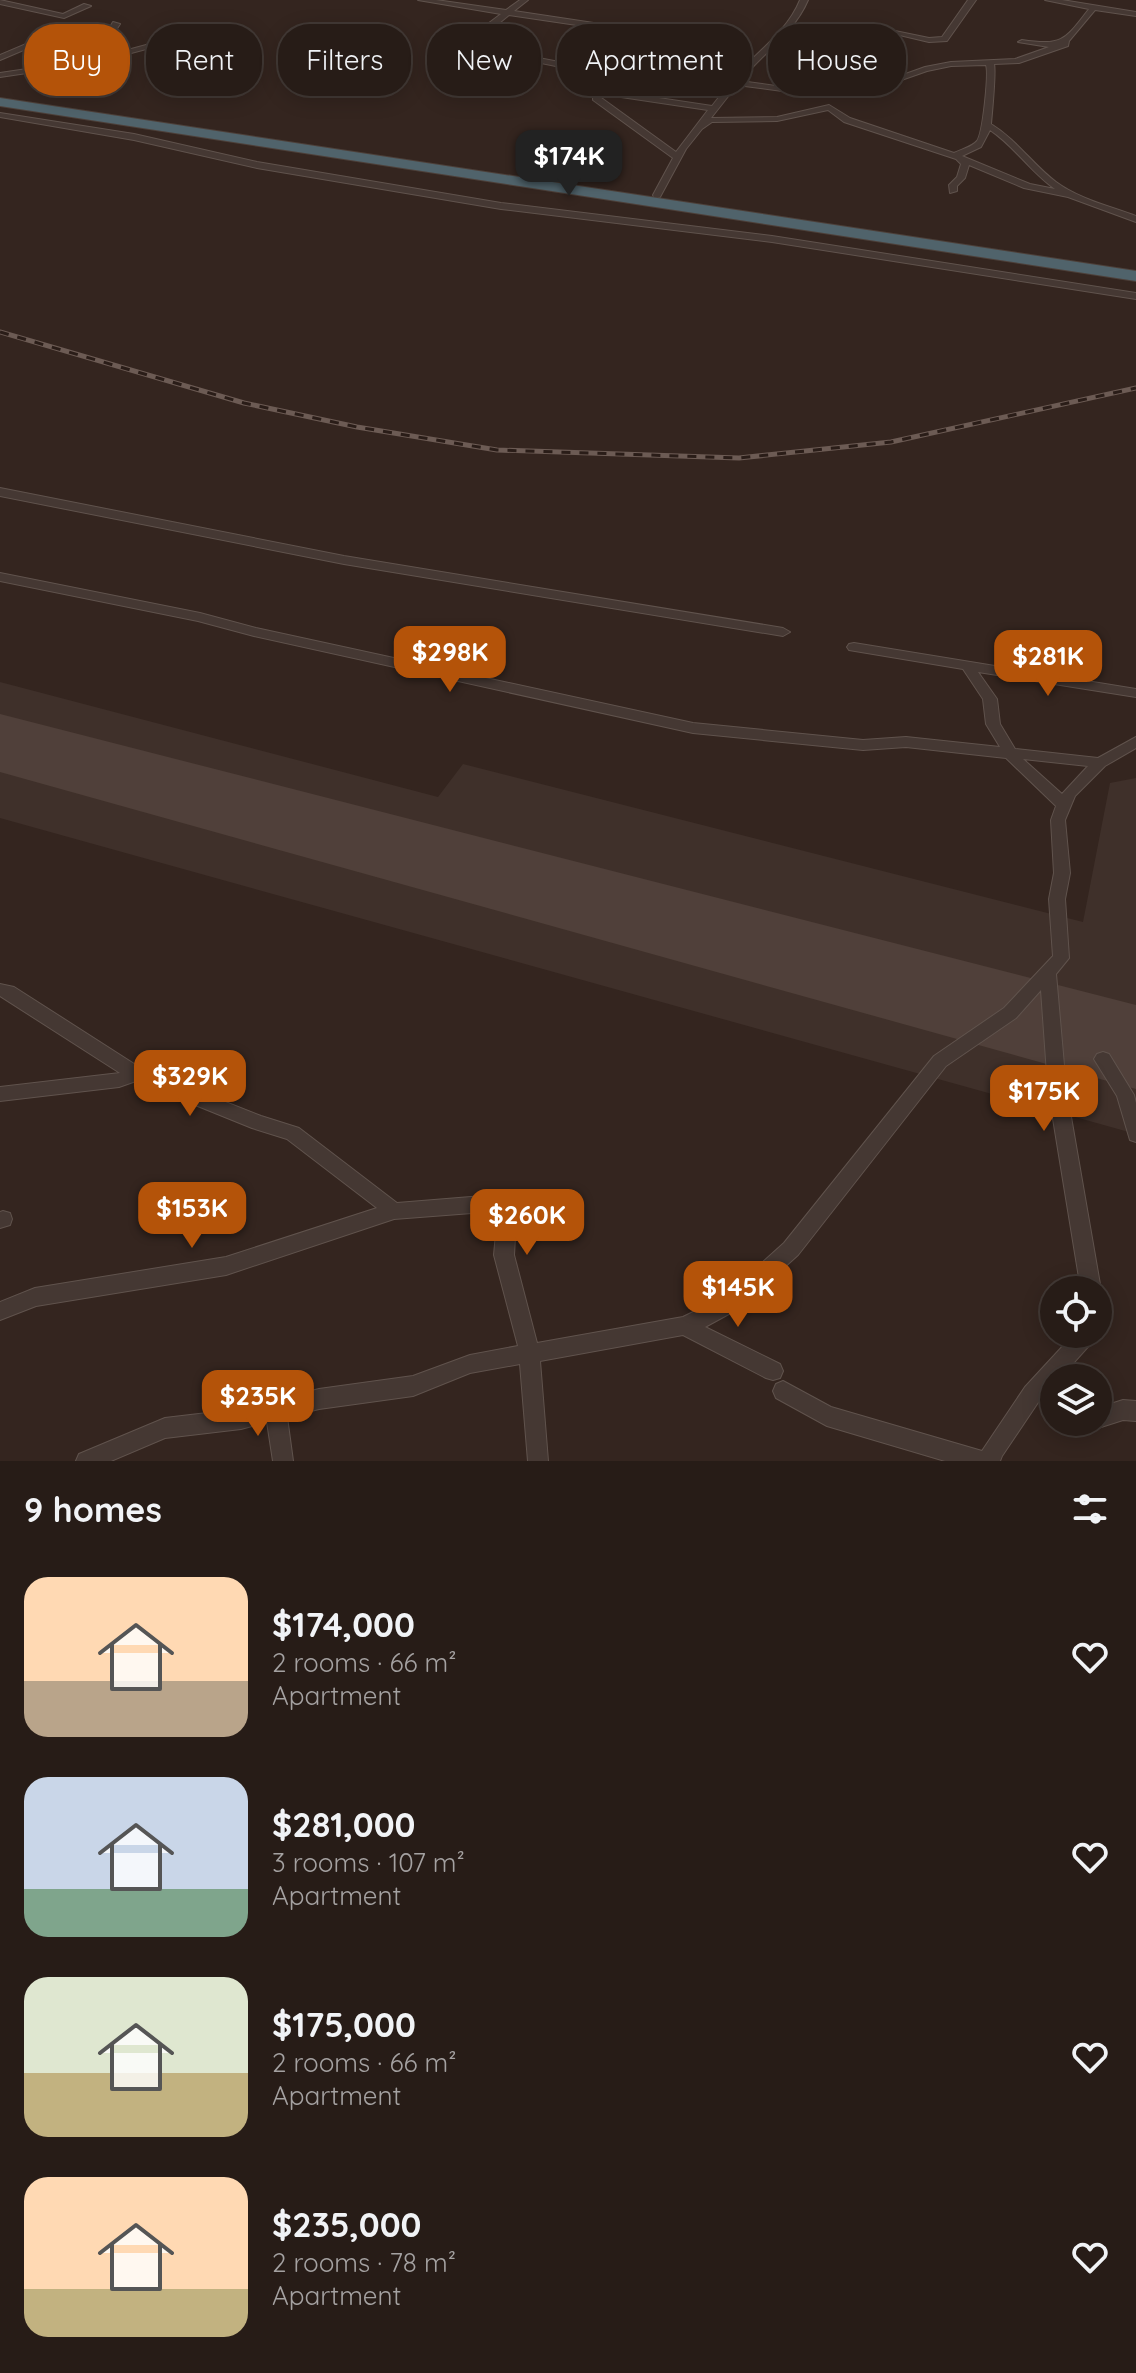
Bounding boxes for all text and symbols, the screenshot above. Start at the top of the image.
chip: Buy [24,24,130,96]
chip: Rent [146,24,262,96]
chip: Filters [278,24,411,96]
chip: New [427,24,541,96]
chip: Apartment [557,24,752,96]
chip: House [768,24,906,96]
pin: $174K [513,130,625,198]
text: $174K [533,139,605,172]
pin: $298K [394,626,506,694]
pin: $281K [992,630,1104,698]
text: $298K [412,635,488,668]
text: $281K [1012,639,1084,672]
pin: $329K [134,1050,246,1118]
text: $329K [152,1059,228,1092]
pin: $175K [988,1065,1100,1133]
text: $175K [1008,1074,1080,1107]
pin: $153K [136,1182,248,1250]
pin: $260K [471,1189,583,1257]
text: $153K [156,1191,228,1224]
text: $260K [488,1198,566,1231]
pin: $145K [682,1261,794,1329]
text: $145K [702,1270,774,1303]
map controls [1040,1276,1112,1436]
button: locate [1040,1276,1112,1348]
button: layers [1040,1364,1112,1436]
pin: $235K [202,1370,314,1438]
text: $235K [220,1379,296,1412]
icon: filters [1068,1487,1112,1531]
text: 9 homes [24,1488,162,1531]
text: $174,000 [272,1603,415,1646]
icon: home [88,1609,184,1705]
icon: heart [1068,1635,1112,1679]
text: 2 rooms · 66 m² [272,1646,457,1679]
text: Apartment [272,1679,401,1712]
text: $281,000 [272,1803,415,1846]
icon: home [88,1809,184,1905]
icon: heart [1068,1835,1112,1879]
text: 3 rooms · 107 m² [272,1846,465,1879]
text: Apartment [272,1879,401,1912]
text: $175,000 [272,2003,416,2046]
icon: home [88,2009,184,2105]
icon: heart [1068,2035,1112,2079]
text: 2 rooms · 66 m² [272,2046,457,2079]
text: Apartment [272,2079,401,2112]
text: $235,000 [272,2203,421,2246]
icon: home [88,2209,184,2305]
icon: heart [1068,2235,1112,2279]
text: 2 rooms · 78 m² [272,2246,456,2279]
text: Apartment [272,2279,401,2312]

